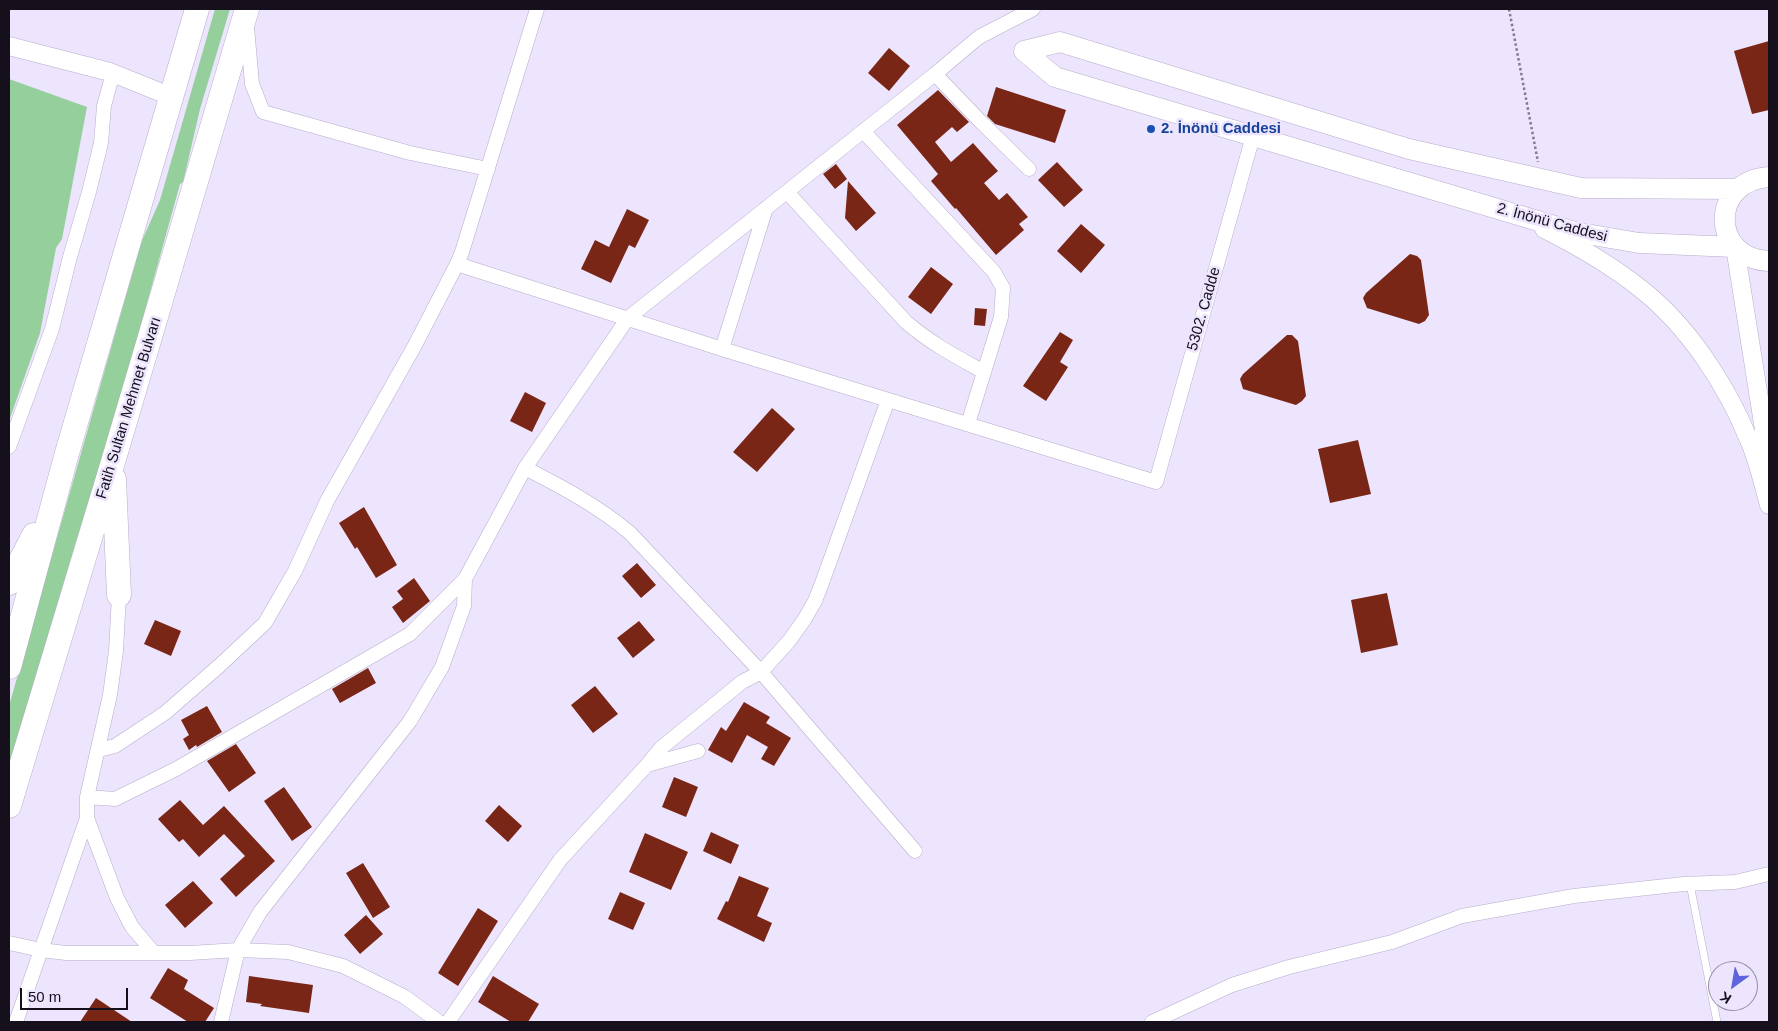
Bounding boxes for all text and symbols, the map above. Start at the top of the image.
place label: 2. İnönü Caddesi [1161,120,1281,138]
marker: 2. İnönü Caddesi [1145,123,1157,135]
street label: 2. İnönü Caddesi [1495,200,1609,246]
street label: 5302. Cadde [1184,265,1224,353]
street label: Fatih Sultan Mehmet Bulvarı [93,315,165,501]
north arrow [1708,961,1758,1011]
scale bar [22,978,130,1010]
text: 50 m [28,988,61,1005]
text: K [1717,988,1734,1007]

